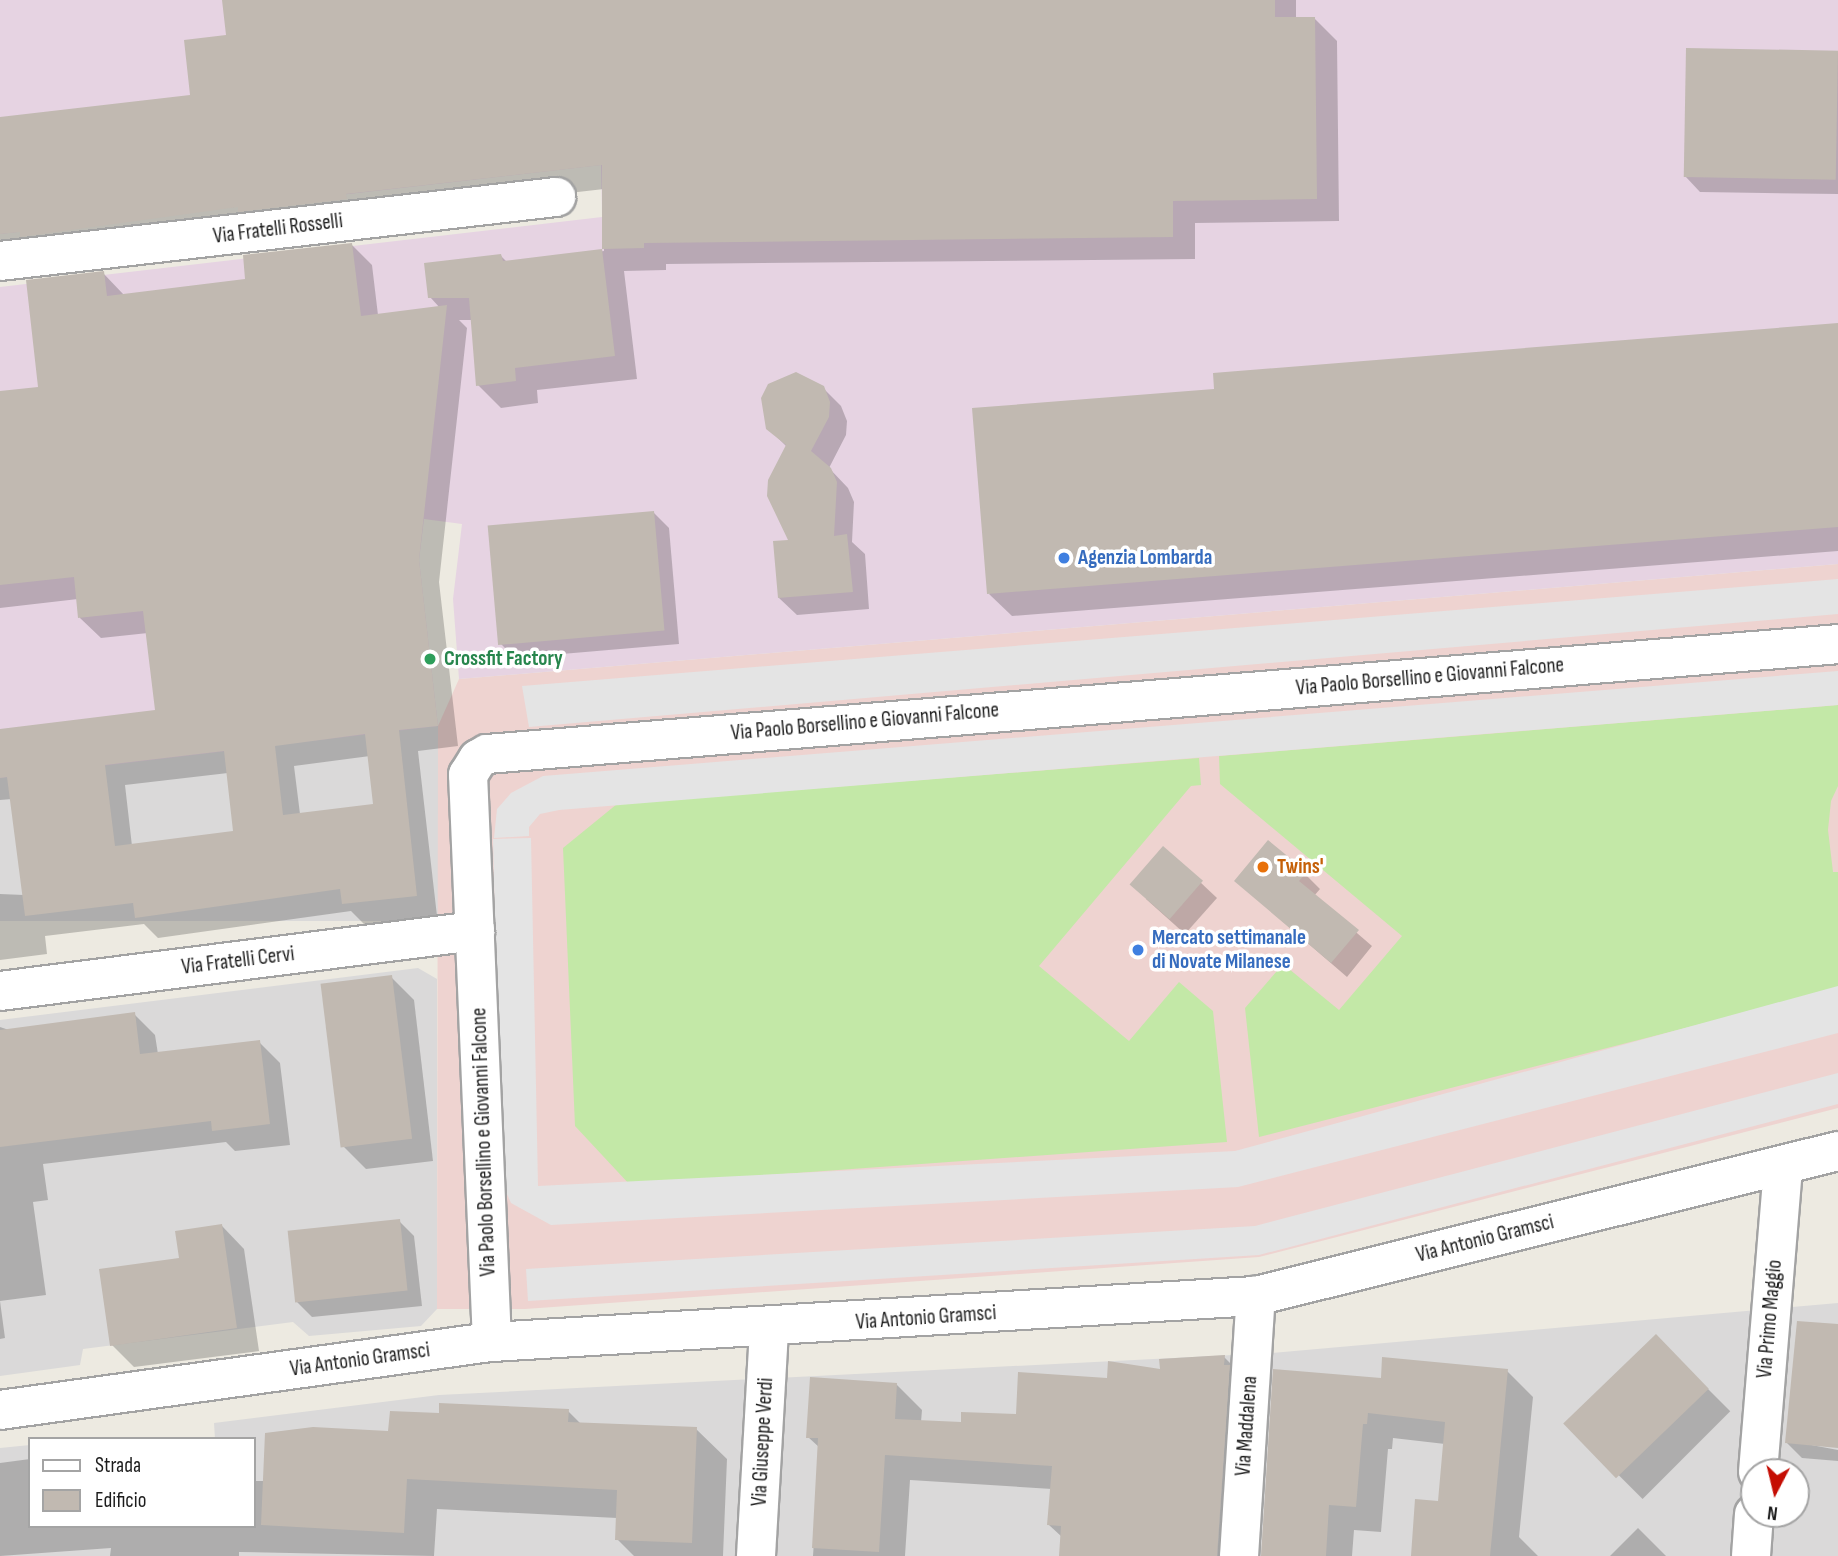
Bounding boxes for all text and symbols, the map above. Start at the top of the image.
street label: Via Fratelli Rosselli [212,209,344,249]
place label: Agenzia Lombarda [1078,545,1212,571]
marker: Agenzia Lombarda [1056,550,1072,566]
place label: Crossfit Factory [444,646,563,672]
marker: Crossfit Factory [422,651,438,667]
street label: Via Paolo Borsellino e Giovanni Falcone [1295,653,1565,701]
street label: Via Paolo Borsellino e Giovanni Falcone [730,698,1000,746]
place label: Twins' [1277,854,1324,880]
marker: Twins' [1255,859,1271,875]
place label: Mercato settimanale di Novate Milanese [1152,925,1306,975]
street label: Via Fratelli Cervi [180,942,296,980]
marker: Mercato settimanale di Novate Milanese [1130,942,1146,958]
street label: Via Paolo Borsellino e Giovanni Falcone [467,1007,501,1277]
street label: Via Antonio Gramsci [1414,1210,1556,1268]
street label: Via Primo Maggio [1752,1259,1788,1379]
street label: Via Antonio Gramsci [855,1301,997,1335]
street label: Via Antonio Gramsci [289,1338,431,1382]
street label: Via Maddalena [1231,1375,1263,1477]
street label: Via Giuseppe Verdi [747,1377,779,1507]
legend [28,1437,256,1528]
text: Strada [95,1453,141,1478]
north arrow [1740,1458,1810,1528]
text: Edificio [95,1488,146,1513]
text: N [1766,1500,1779,1524]

